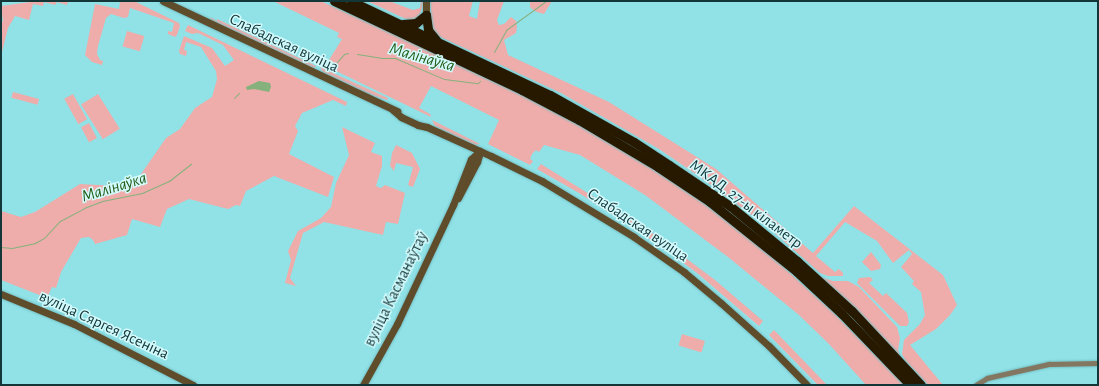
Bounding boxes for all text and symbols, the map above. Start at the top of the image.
street label: Слабадская вуліца [226,9,342,77]
water label: Малінаўка [387,38,457,76]
street label: МКАД, 27-ы кіламетр [686,155,806,253]
water label: Малінаўка [79,167,149,207]
street label: Слабадская вуліца [584,184,692,266]
street label: вуліца Касманаўтаў [360,228,432,350]
street label: вуліца Сяргея Ясеніна [36,287,172,363]

